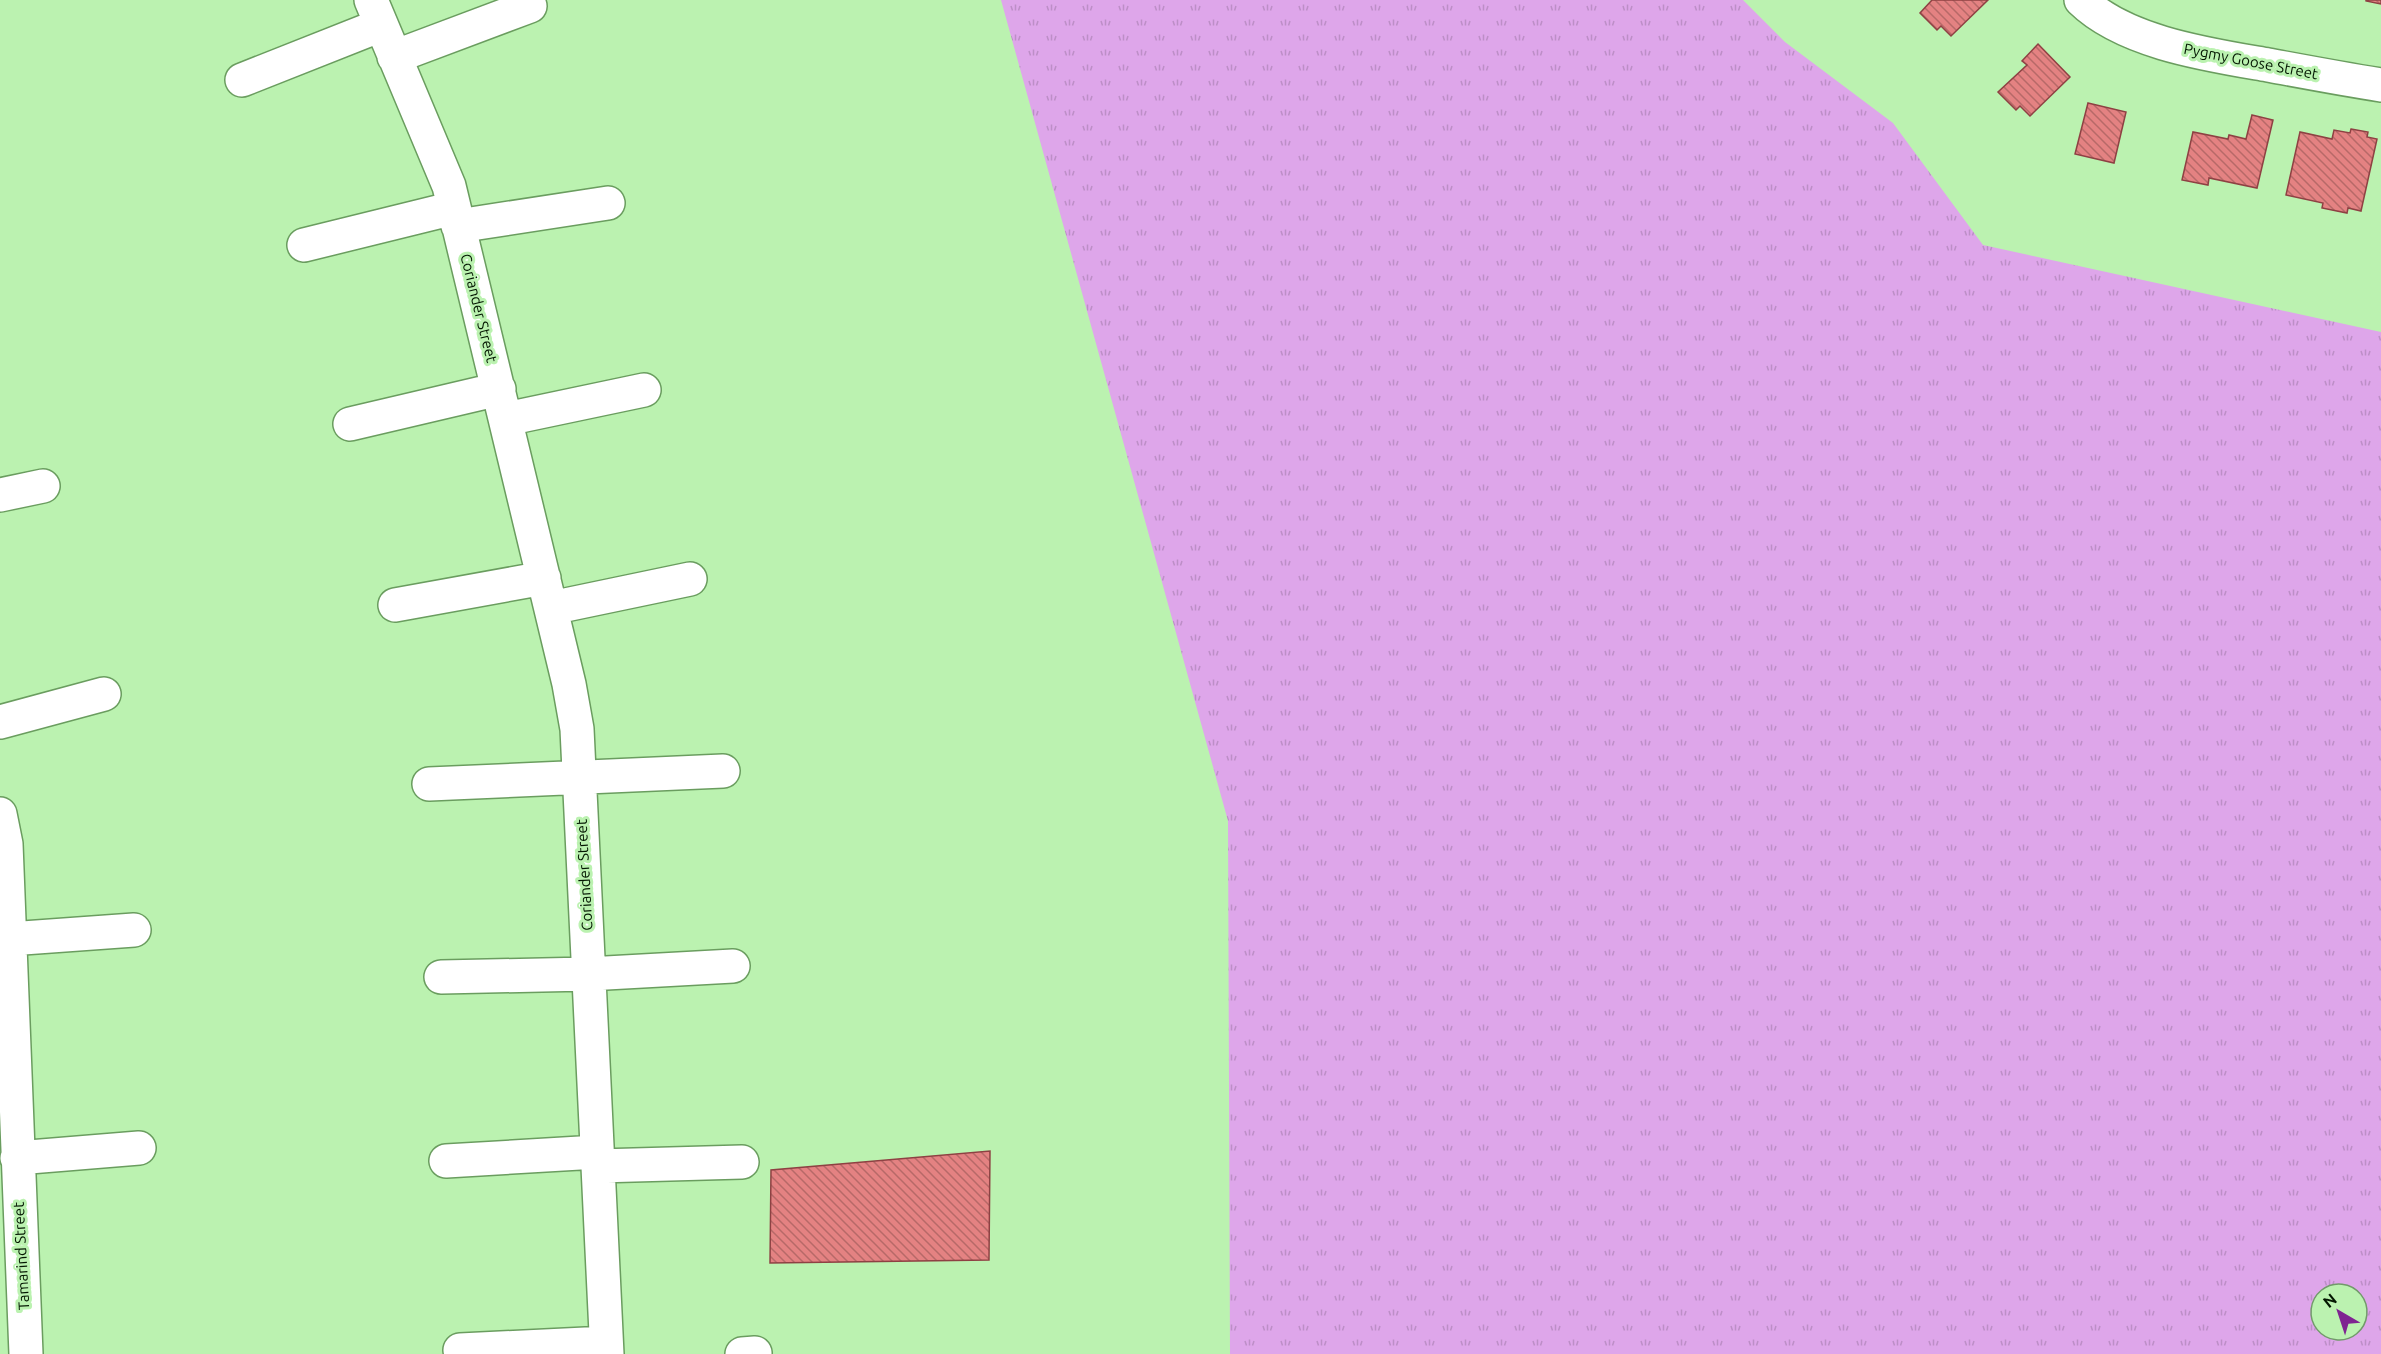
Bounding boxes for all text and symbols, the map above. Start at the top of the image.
street label: Pygmy Goose Street [2183,40,2320,82]
street label: Coriander Street [457,252,501,364]
street label: Coriander Street [573,819,595,931]
street label: Tamarind Street [10,1201,32,1310]
north arrow [2309,1282,2369,1342]
text: N [2319,1290,2340,1311]

